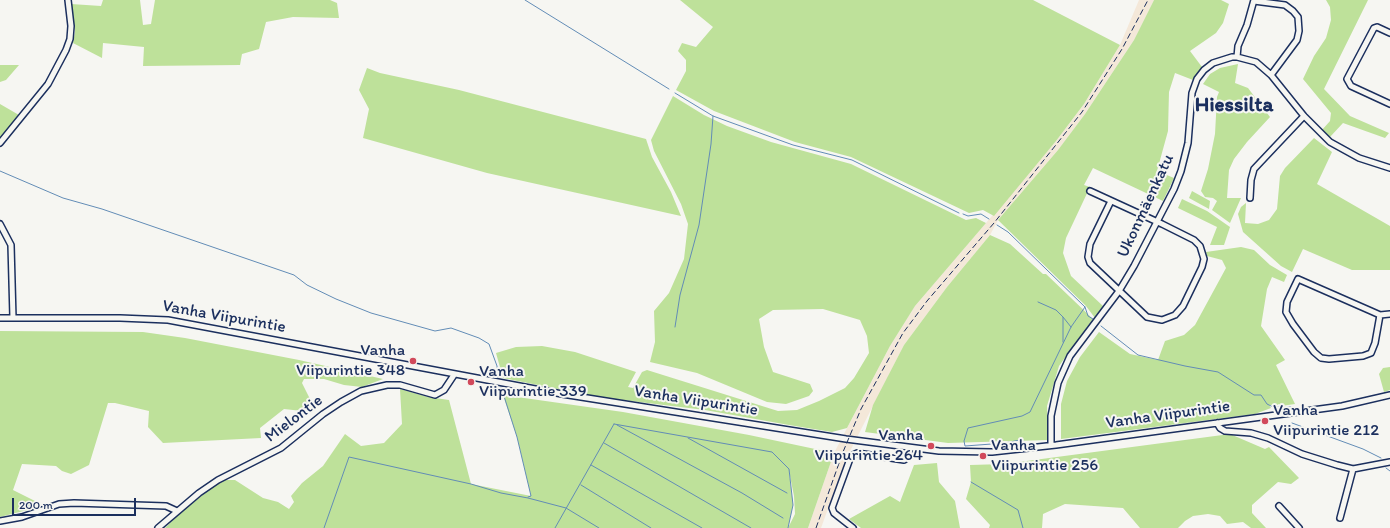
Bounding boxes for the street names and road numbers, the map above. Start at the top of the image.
street label: Ukonmäenkatu [1113,151,1179,261]
street label: Vanha Viipurintie [161,296,287,338]
street label: Vanha Viipurintie [633,381,759,421]
street label: Mielontie [261,391,327,447]
street label: Vanha Viipurintie [1105,396,1231,434]

